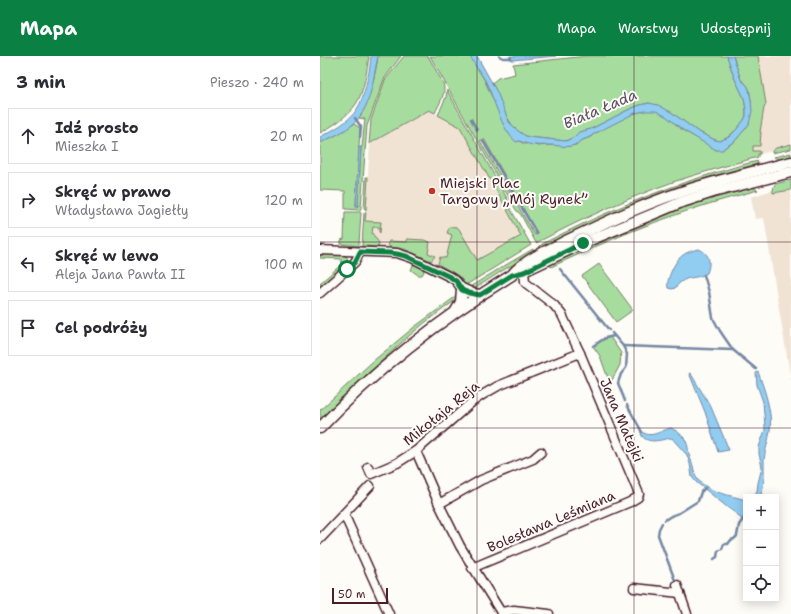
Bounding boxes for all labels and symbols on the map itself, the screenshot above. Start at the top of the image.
water label: Biała Łada [560,85,640,133]
place label: Miejski Plac Targowy „Mój Rynek” [440,174,588,208]
marker: Miejski Plac Targowy „Mój Rynek” [427,186,437,196]
route end [574,234,592,252]
route start [338,260,356,278]
street label: Jana Matejki [596,375,648,465]
street label: Mikołaja Reja [399,377,483,449]
street label: Bolesława Leśmiana [484,486,618,556]
scale bar [332,586,388,605]

